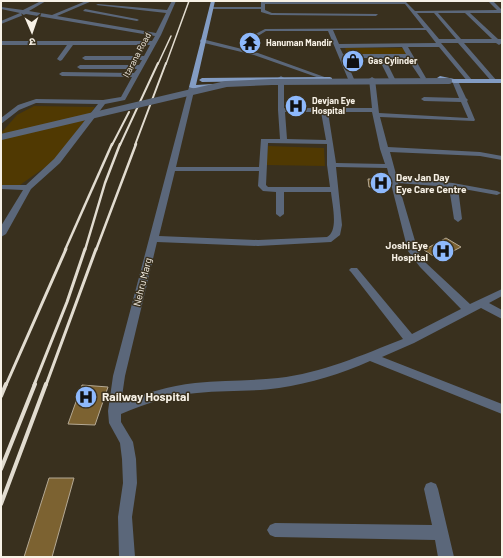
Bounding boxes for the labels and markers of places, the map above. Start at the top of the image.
temple icon: Hanuman Mandir [237,30,263,56]
place label: Hanuman Mandir [266,37,333,48]
shop icon: Gas Cylinder [340,48,366,74]
place label: Gas Cylinder [368,55,418,66]
hospital icon: Devjan Eye Hospital [283,93,309,119]
place label: Devjan Eye Hospital [312,95,355,116]
hospital icon: Dev Jan Day Eye Care Centre [368,170,394,196]
place label: Dev Jan Day Eye Care Centre [396,171,467,195]
hospital icon: Joshi Eye Hospital [430,238,456,264]
place label: Joshi Eye Hospital [386,239,429,263]
hospital icon: Railway Hospital [73,384,99,410]
place label: Railway Hospital [102,389,189,403]

